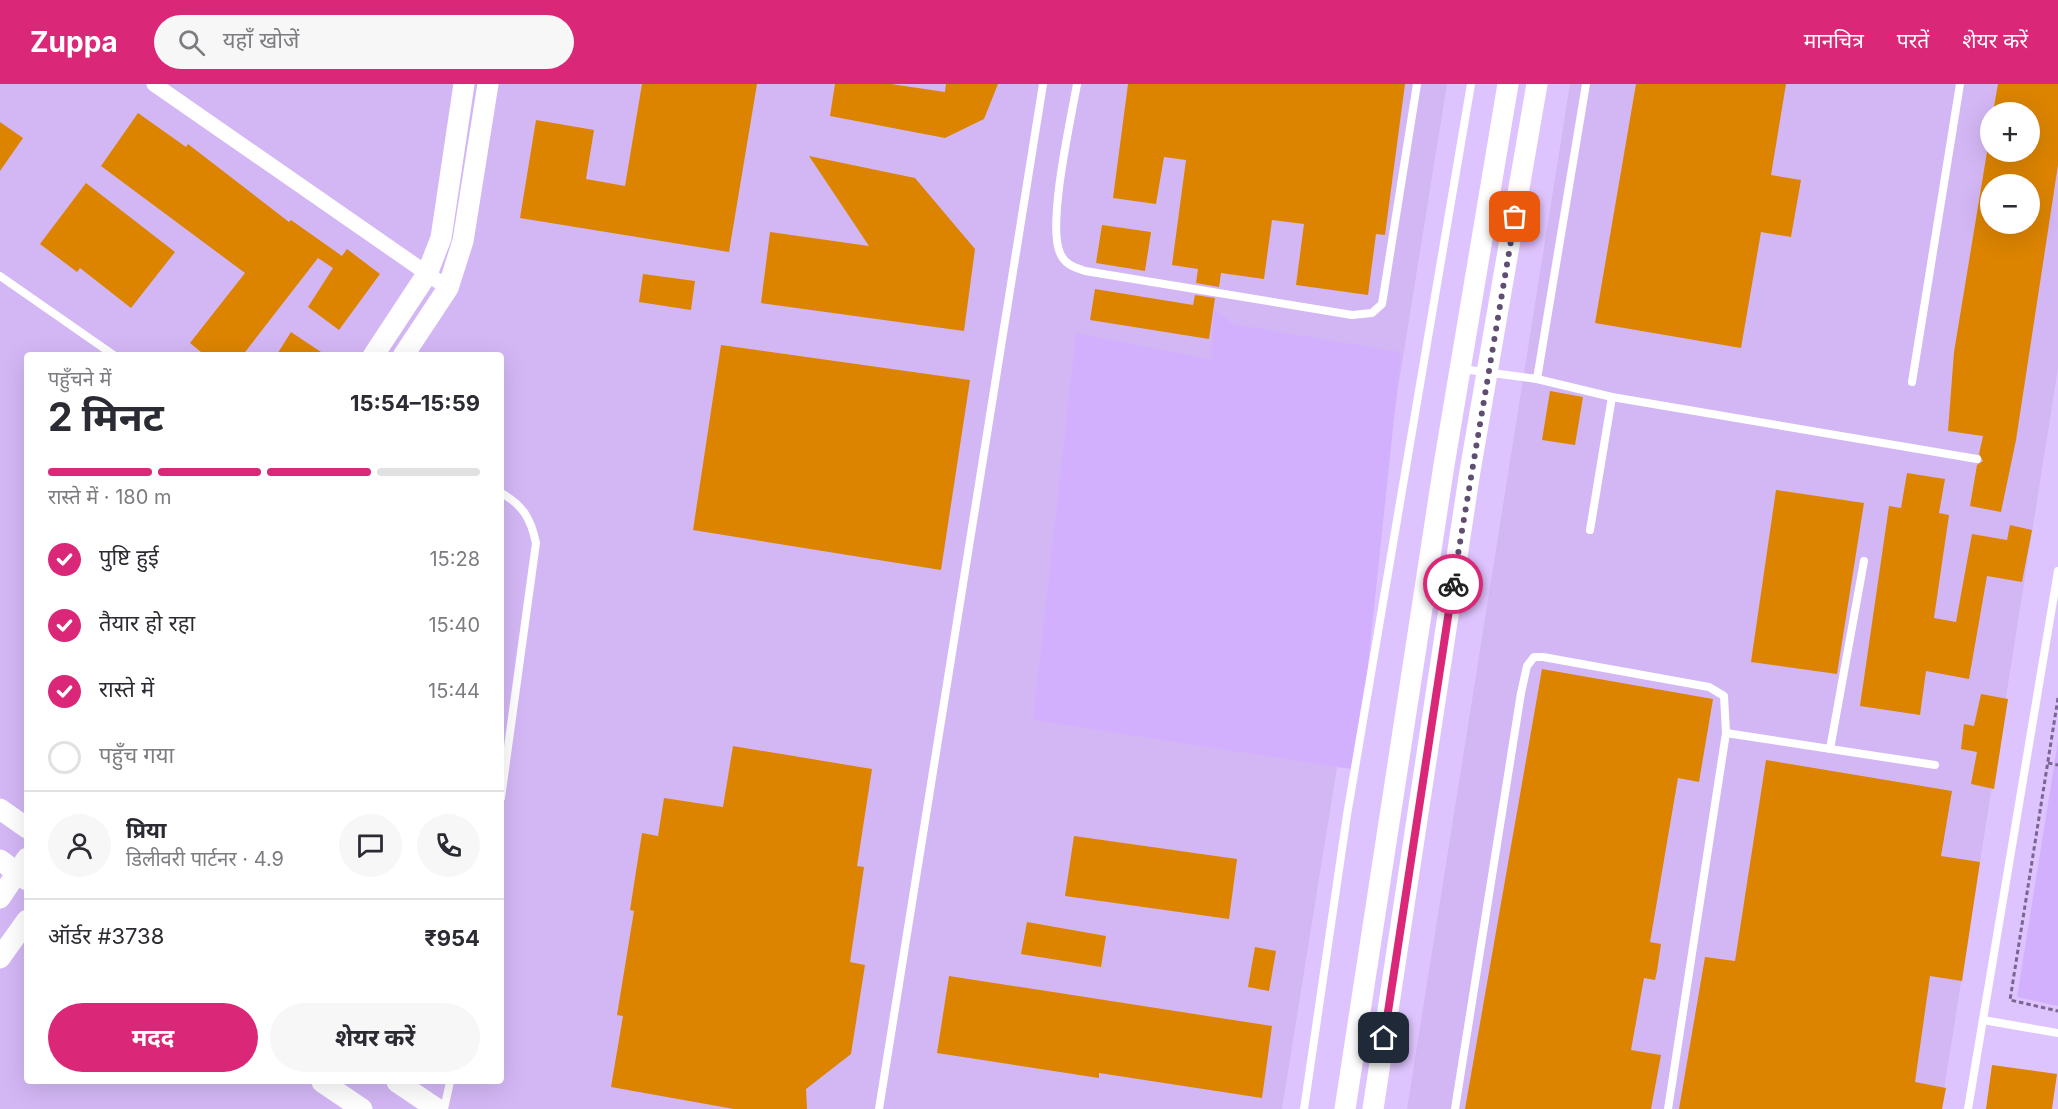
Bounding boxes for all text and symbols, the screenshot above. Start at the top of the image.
search box [154,15,574,69]
text: Zuppa [30,25,118,59]
icon: search [175,26,208,59]
text: यहाँ खोजें [223,27,299,53]
text: मानचित्र [1804,28,1864,53]
text: परतें [1897,28,1929,53]
text: शेयर करें [1962,28,2028,53]
map controls [1980,102,2040,234]
button: + [1980,102,2040,162]
button: − [1980,174,2040,234]
pin [1489,191,1540,242]
icon: bag [1498,200,1531,233]
text: पहुँचने में [48,367,111,391]
text: 15:54–15:59 [350,390,480,416]
text: 2 मिनट [48,393,164,440]
text: रास्ते में · 180 m [48,485,171,509]
icon: check [48,543,81,576]
text: पुष्टि हुई [99,544,159,570]
text: 15:28 [429,547,480,571]
courier [1423,554,1483,614]
icon: bike [1437,568,1470,601]
icon: check [48,609,81,642]
text: तैयार हो रहा [99,610,195,636]
text: 15:40 [428,613,480,637]
icon: check [48,675,81,708]
text: रास्ते में [99,676,154,702]
text: 15:44 [428,679,480,703]
text: पहुँच गया [99,742,174,768]
button: person [48,814,111,877]
button: chat [339,814,402,877]
button: phone [417,814,480,877]
text: प्रिया [126,817,166,843]
text: डिलीवरी पार्टनर · 4.9 [126,847,284,871]
text: ऑर्डर #3738 [48,923,164,949]
text: ₹954 [424,925,480,951]
button: मदद [48,1003,258,1072]
button: शेयर करें [270,1003,480,1072]
pin [1358,1012,1409,1063]
icon: home [1367,1021,1400,1054]

